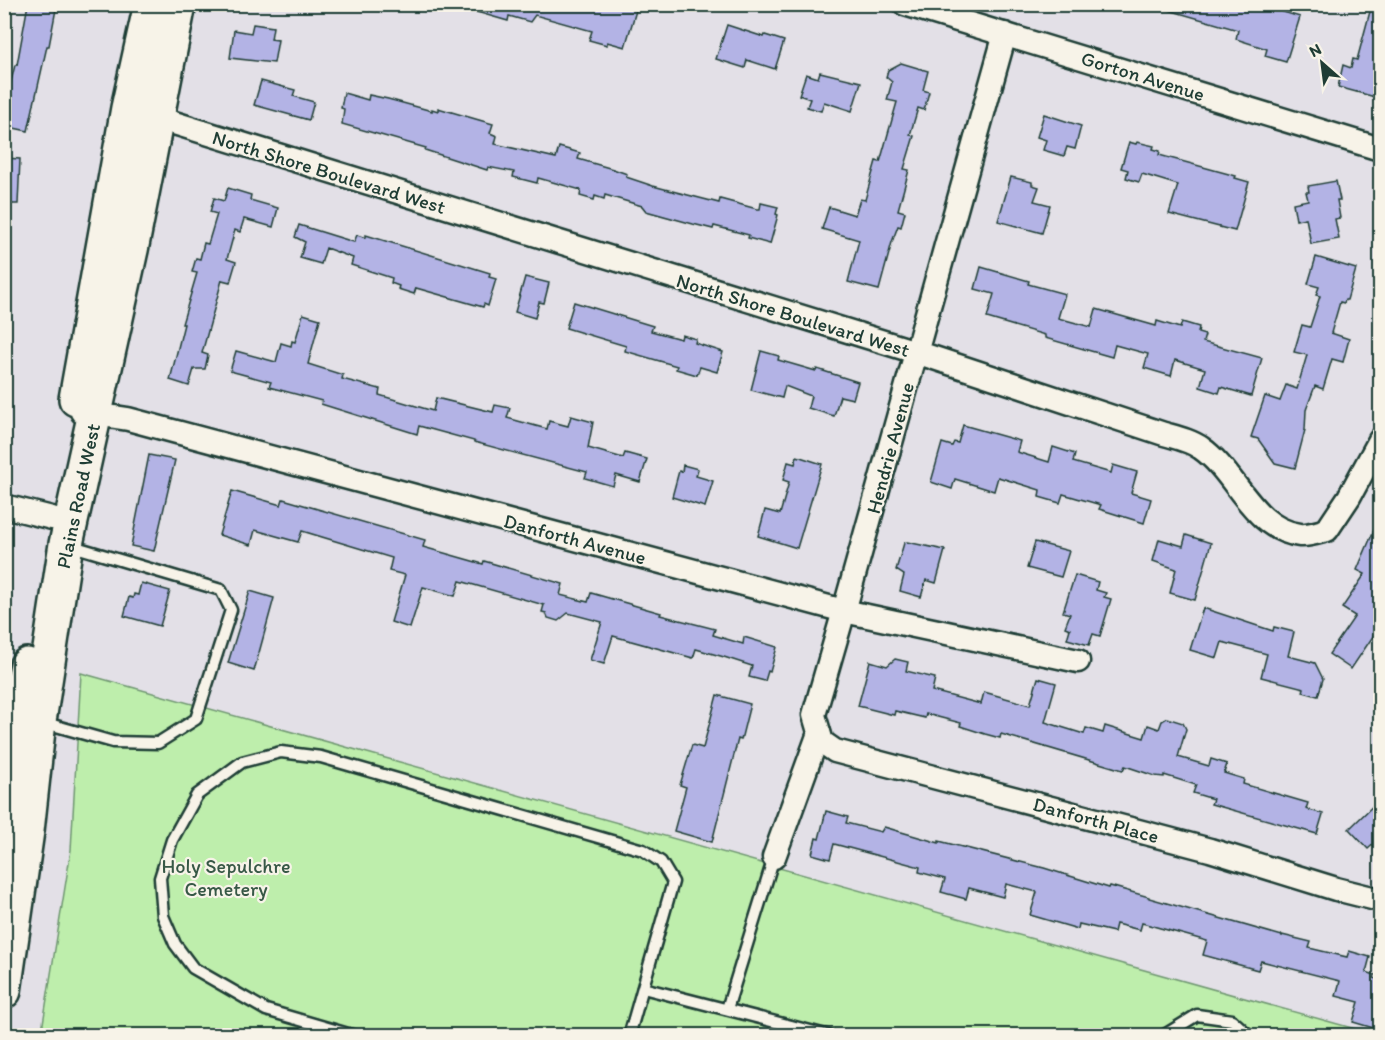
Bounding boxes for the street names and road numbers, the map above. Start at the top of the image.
street label: Gorton Avenue [1078,46,1208,106]
street label: North Shore Boulevard West [210,125,449,219]
street label: North Shore Boulevard West [674,268,913,362]
street label: Hendrie Avenue [861,380,919,516]
street label: Plains Road West [51,421,105,571]
street label: Danforth Avenue [501,508,649,570]
street label: Danforth Place [1030,792,1162,848]

